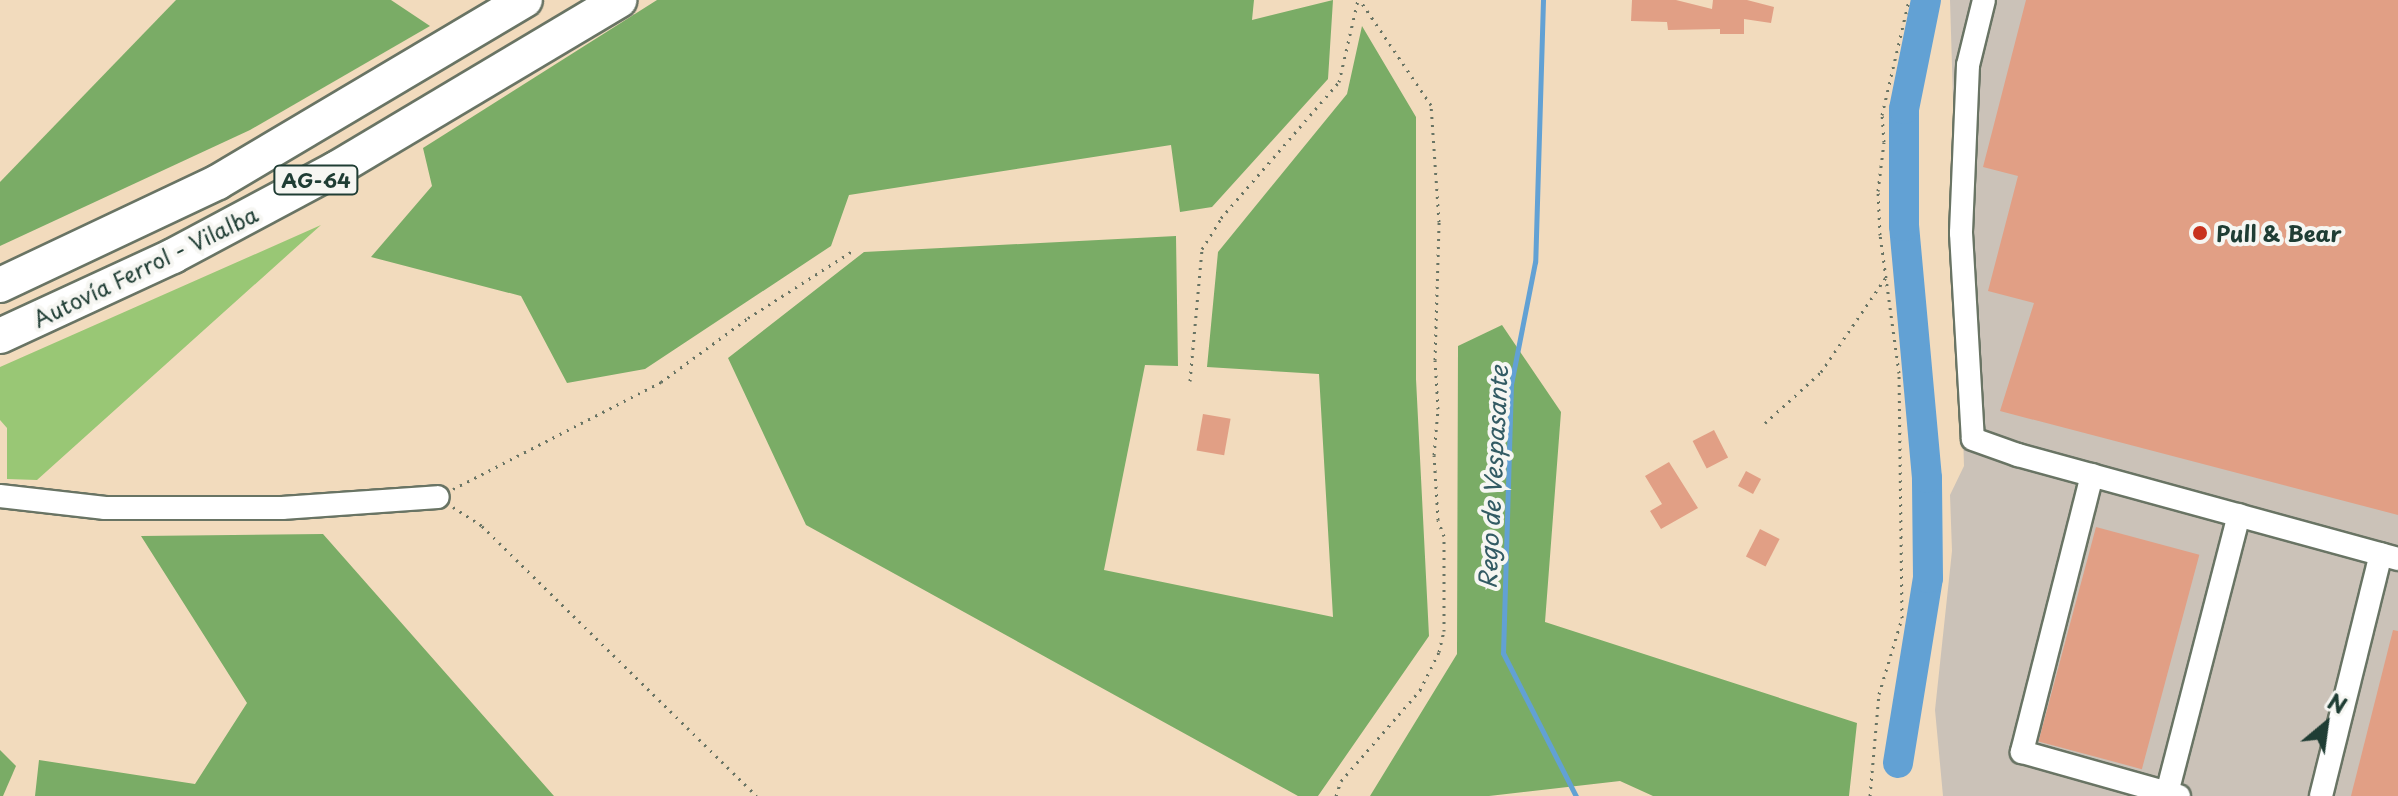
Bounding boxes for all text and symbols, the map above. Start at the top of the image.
road number: AG-64 [272,164,360,196]
street label: Autovía Ferrol - Vilalba [27,199,263,333]
place label: Pull & Bear [2216,220,2342,246]
marker: Pull & Bear [2191,224,2209,242]
water label: Rego de Vespasante [1473,363,1513,591]
north arrow [2286,684,2366,764]
text: N [2322,684,2354,721]

